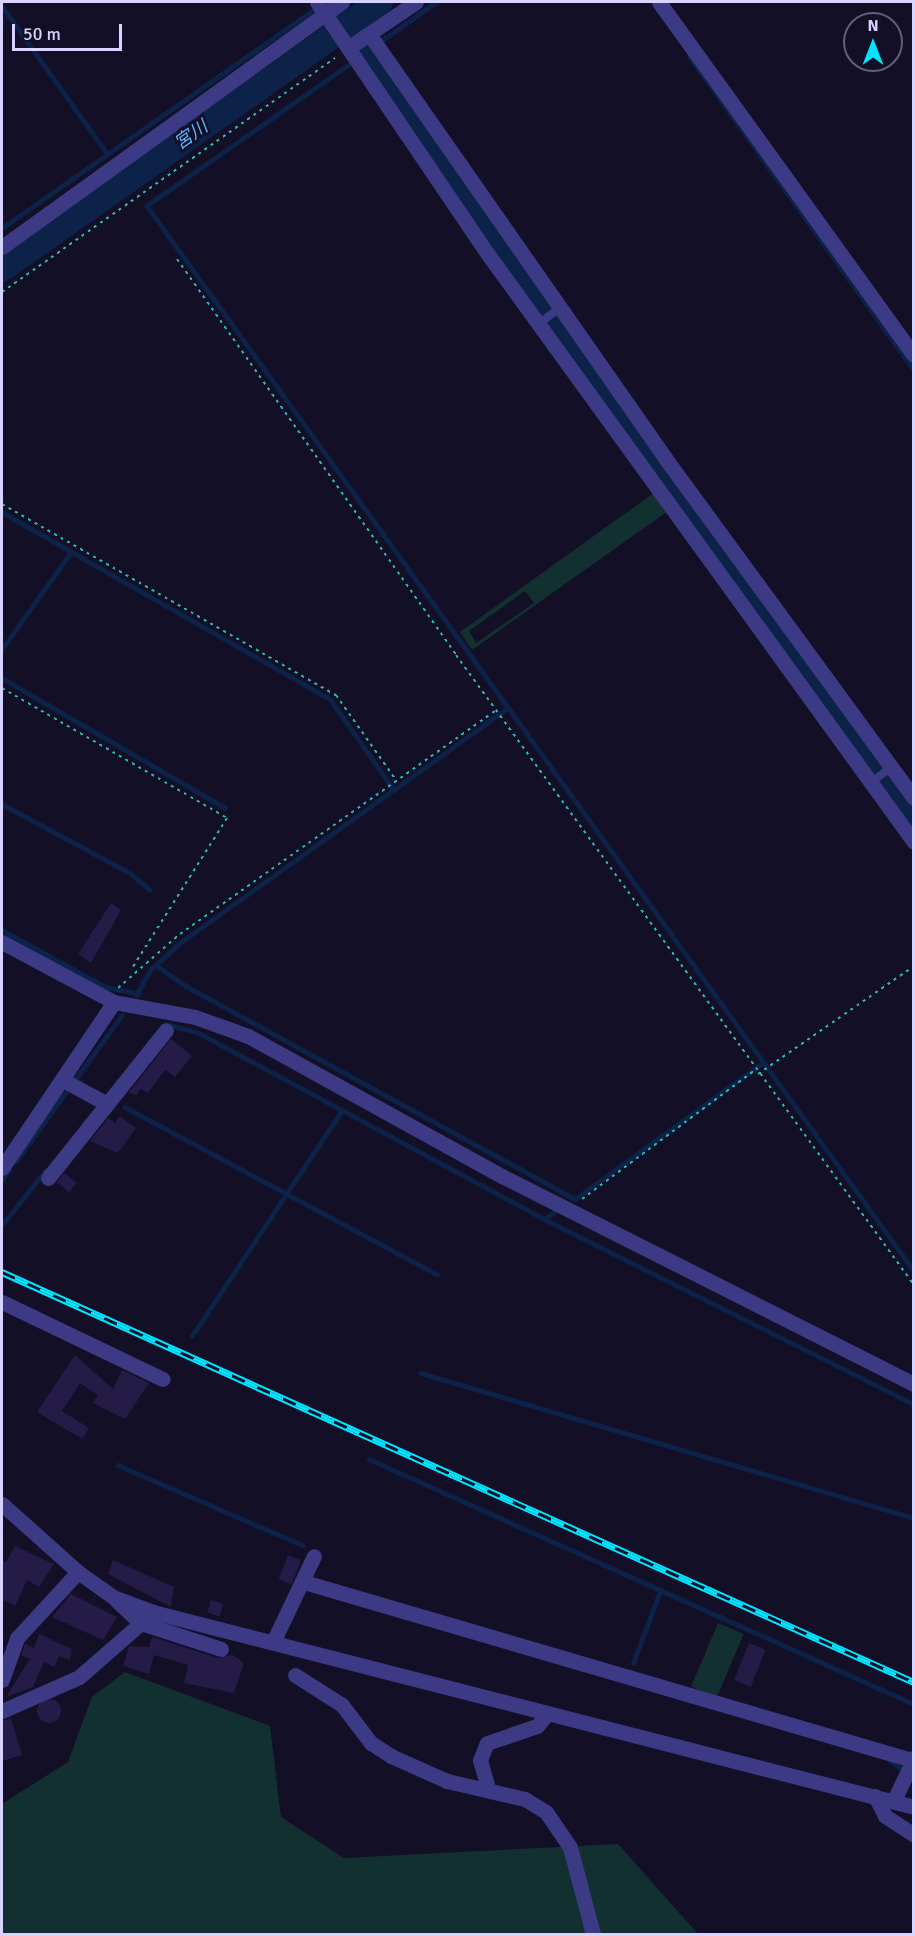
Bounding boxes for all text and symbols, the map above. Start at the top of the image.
scale bar [15,12,124,50]
north arrow [843,12,903,72]
text: N [867,16,879,36]
text: 50 m [23,23,61,45]
water label: 宮川 [170,116,212,154]

